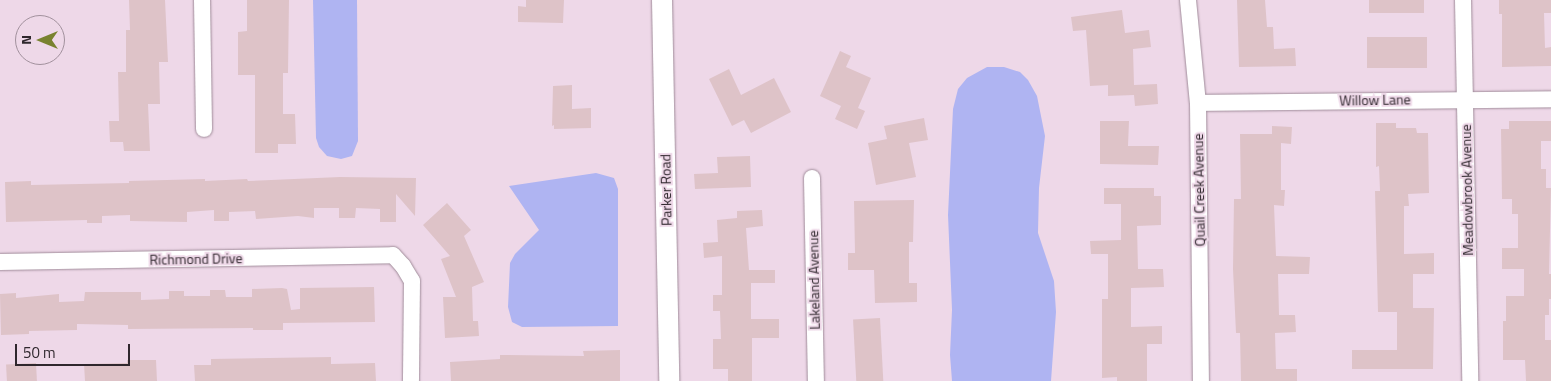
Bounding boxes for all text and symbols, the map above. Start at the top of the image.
north arrow [15,15,65,65]
text: N [15,35,36,45]
street label: Willow Lane [1339,91,1411,109]
street label: Meadowbrook Avenue [1457,124,1477,256]
street label: Quail Creek Avenue [1190,133,1208,247]
street label: Parker Road [657,154,675,226]
street label: Lakeland Avenue [805,230,823,330]
street label: Richmond Drive [149,250,243,268]
scale bar [18,334,132,366]
text: 50 m [23,341,56,364]

